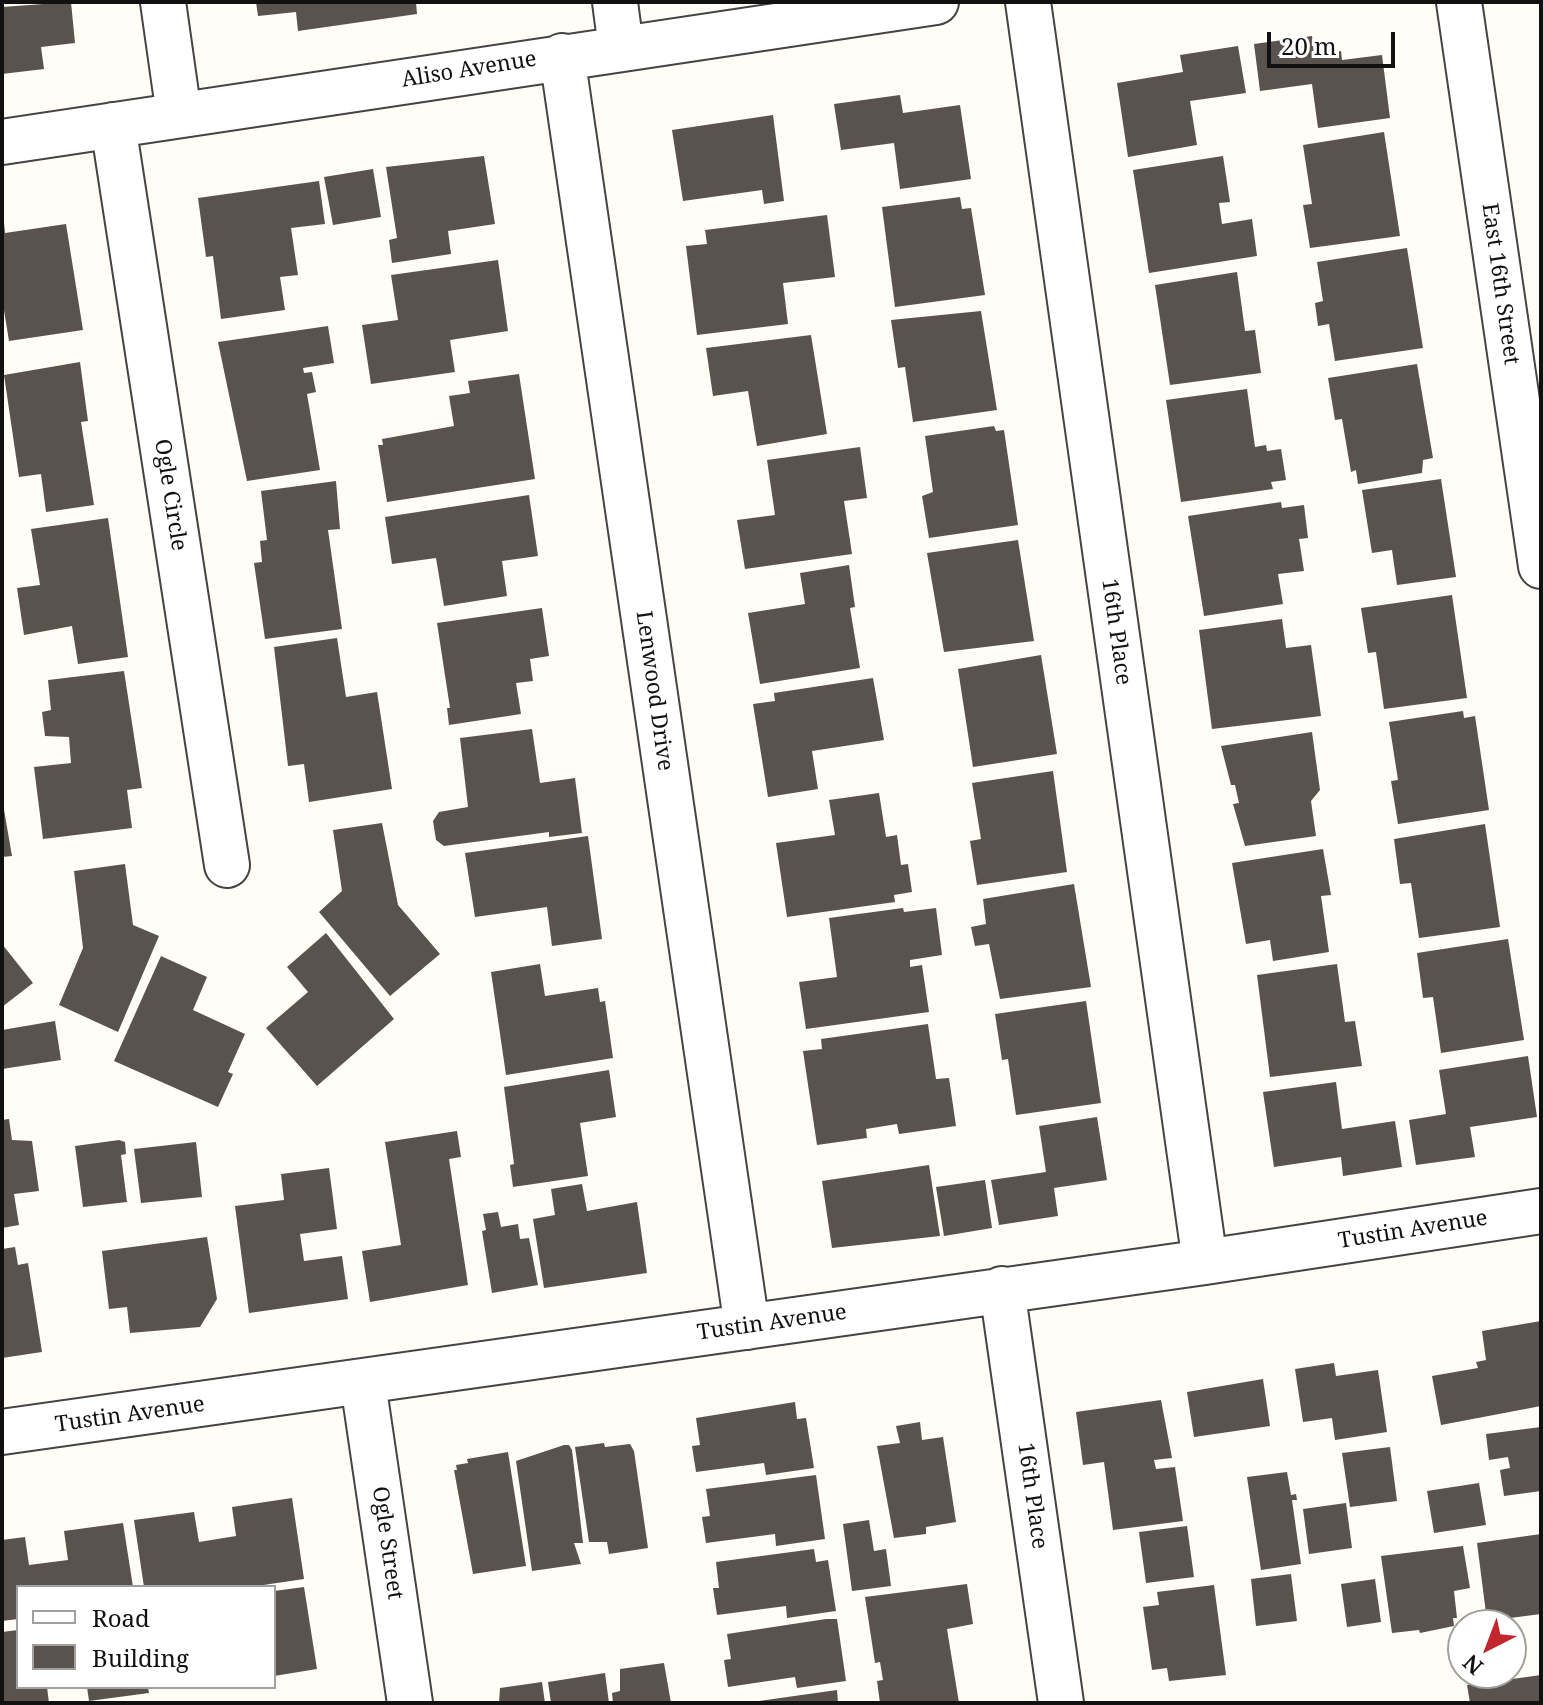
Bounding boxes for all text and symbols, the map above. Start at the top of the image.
scale bar [1271,16,1399,66]
text: 20 m [1281,29,1337,62]
street label: Aliso Avenue [400,46,538,94]
street label: East 16th Street [1476,202,1524,366]
street label: Ogle Circle [148,437,192,553]
street label: 16th Place [1095,577,1137,687]
street label: Lenwood Drive [630,609,678,773]
street label: Tustin Avenue [1337,1205,1489,1255]
street label: Tustin Avenue [696,1299,848,1347]
street label: Tustin Avenue [54,1391,206,1439]
street label: 16th Place [1011,1441,1053,1551]
street label: Ogle Street [366,1485,408,1601]
legend [16,1585,276,1689]
text: Road [92,1601,150,1634]
north arrow [1447,1609,1527,1689]
text: Building [92,1641,189,1674]
text: N [1456,1648,1489,1682]

